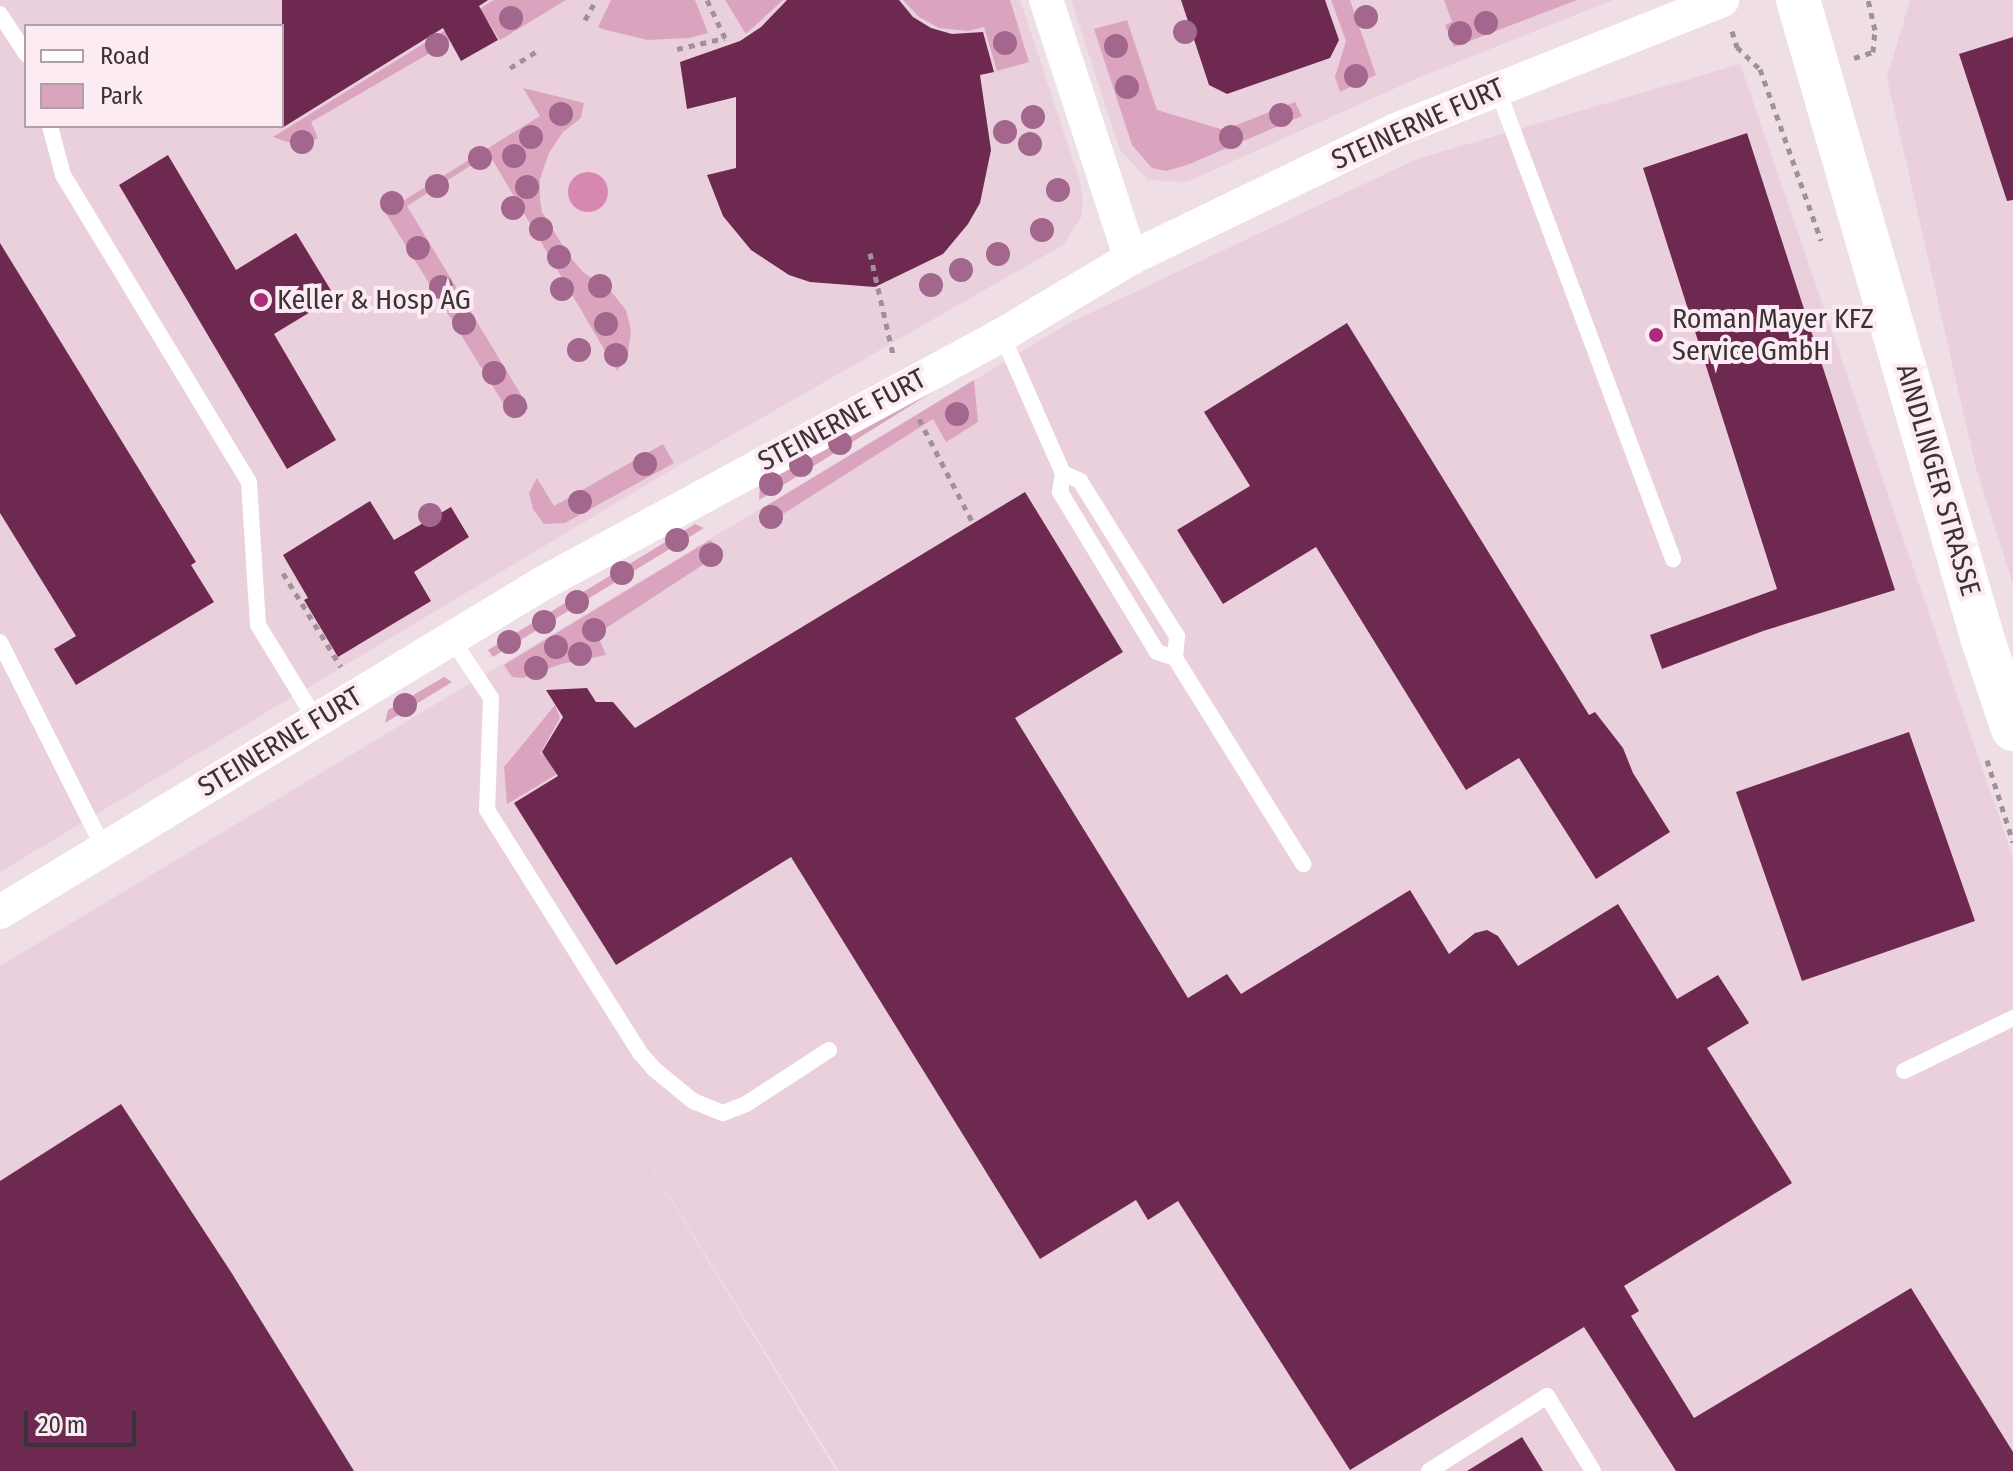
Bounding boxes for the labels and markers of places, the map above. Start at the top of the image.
place label: Keller & Hosp AG [277,283,471,317]
marker: Keller & Hosp AG [252,291,270,309]
place label: Roman Mayer KFZ Service GmbH [1672,302,1874,368]
marker: Roman Mayer KFZ Service GmbH [1647,326,1665,344]

